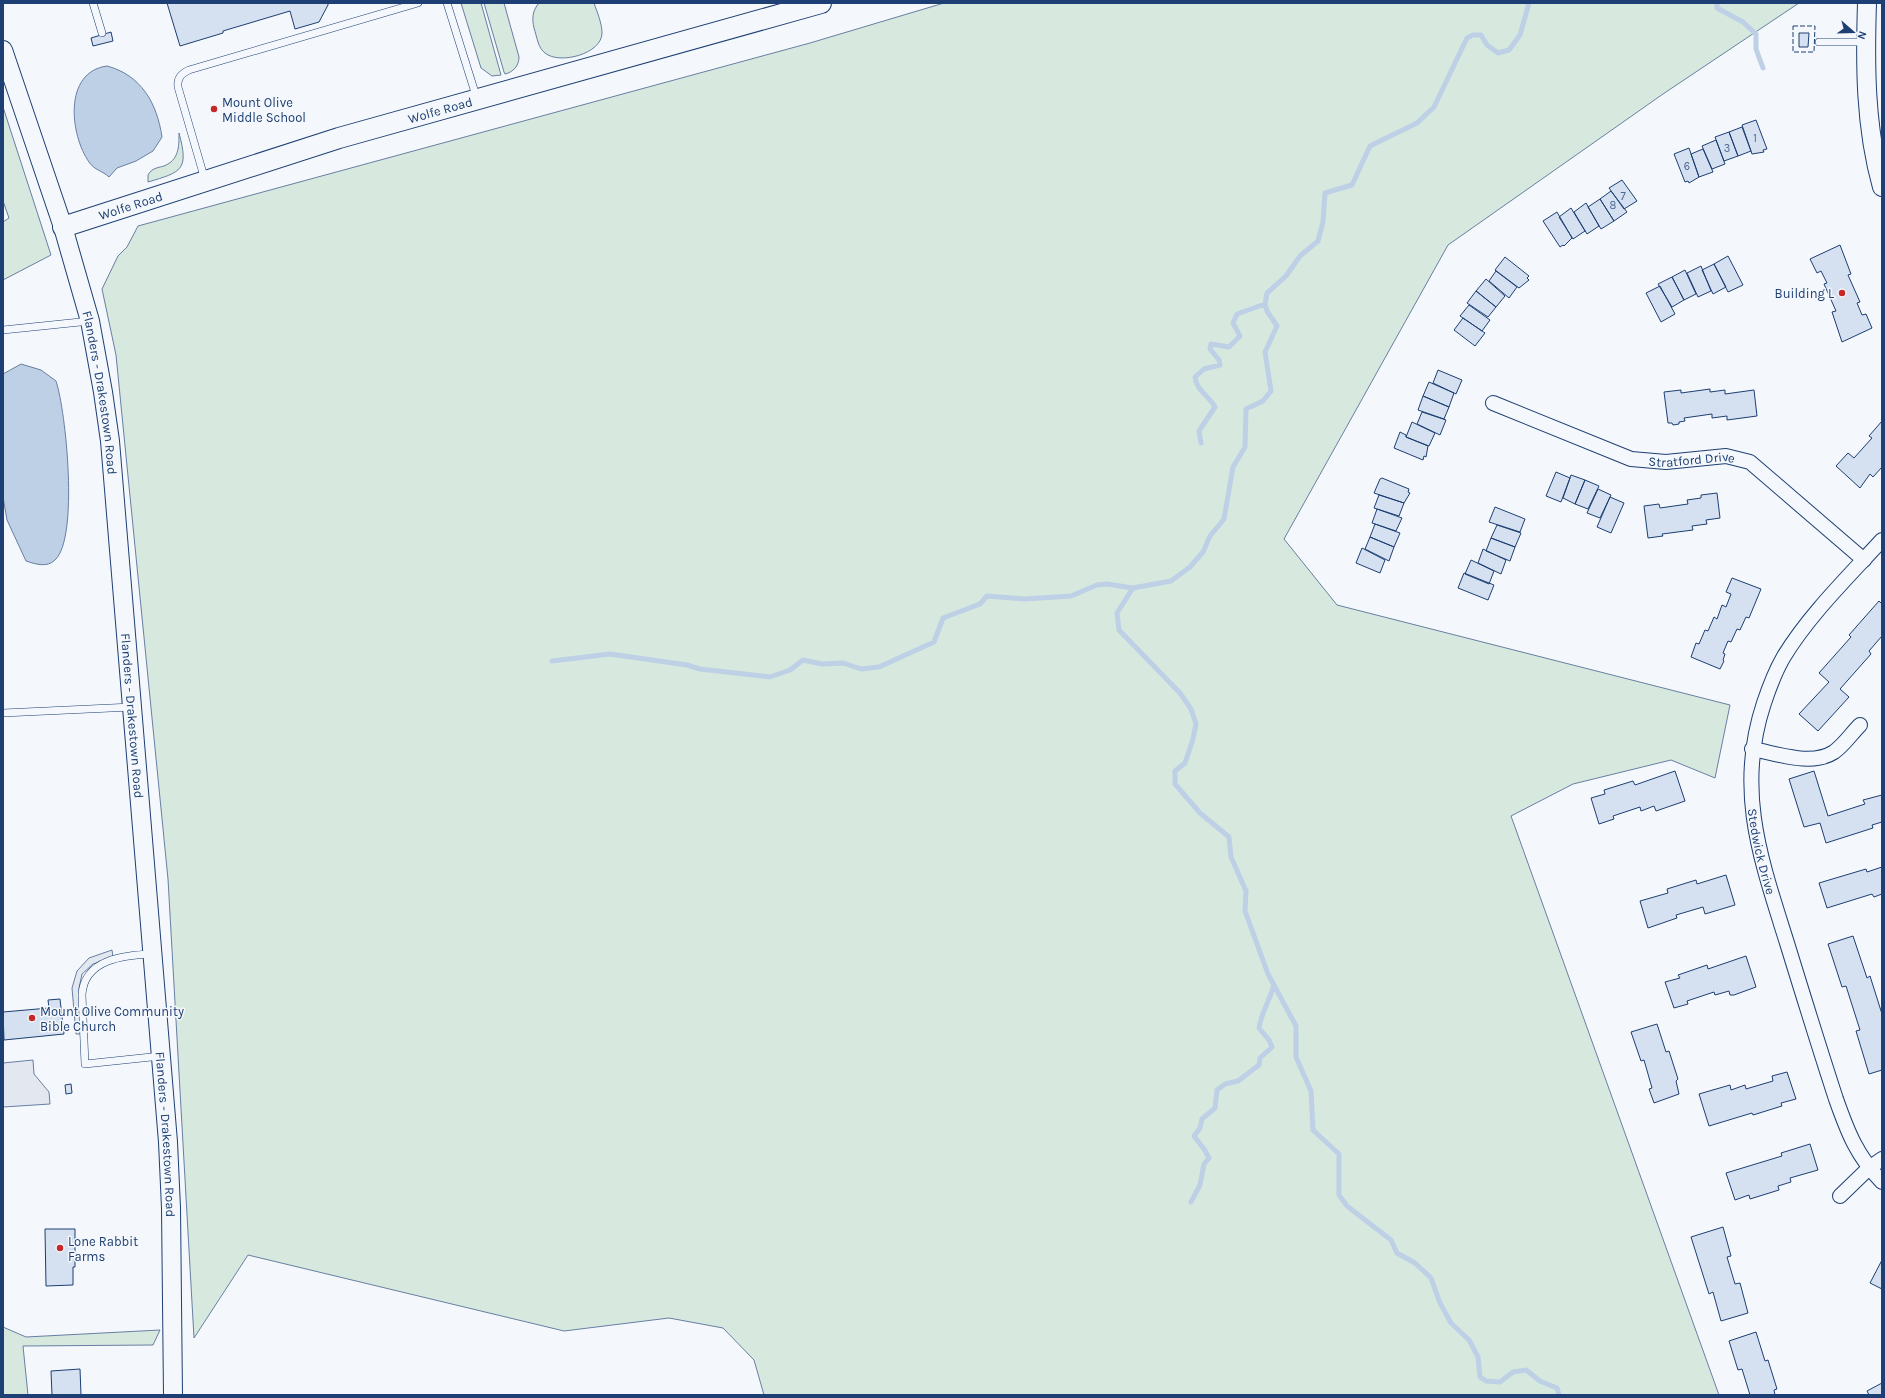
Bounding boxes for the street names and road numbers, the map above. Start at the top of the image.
street label: Wolfe Road [406,94,474,126]
street label: Wolfe Road [97,188,164,222]
street label: Flanders - Drakestown Road [80,309,120,475]
street label: Stratford Drive [1648,448,1737,469]
street label: Flanders - Drakestown Road [118,632,147,799]
street label: Stedwick Drive [1745,807,1779,897]
street label: Flanders - Drakestown Road [153,1051,179,1217]

